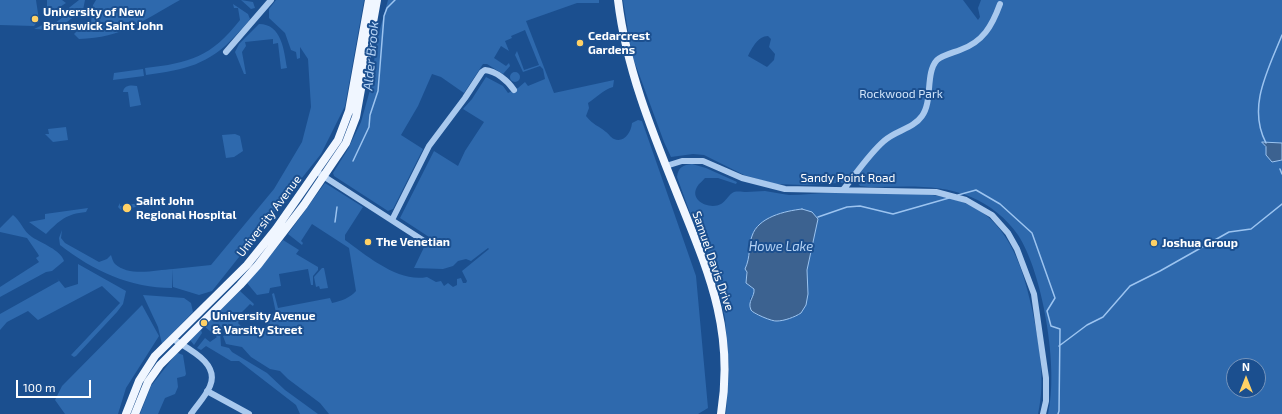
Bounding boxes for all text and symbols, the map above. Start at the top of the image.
place label: University of New Brunswick Saint John [43,5,163,33]
marker: University of New Brunswick Saint John [30,14,40,24]
water label: Alder Brook [360,21,382,91]
place label: Cedarcrest Gardens [588,29,650,57]
marker: Cedarcrest Gardens [575,38,585,48]
park label: Rockwood Park [859,87,943,101]
street label: Sandy Point Road [801,171,895,185]
street label: University Avenue [234,172,304,260]
place label: Saint John Regional Hospital [136,194,236,222]
marker: Saint John Regional Hospital [121,202,133,214]
street label: Samuel Davis Drive [689,209,737,313]
place label: The Venetian [376,235,450,249]
place label: Joshua Group [1162,236,1238,250]
marker: The Venetian [363,237,373,247]
marker: Joshua Group [1149,238,1159,248]
water label: Howe Lake [749,239,813,255]
place label: University Avenue & Varsity Street [212,309,315,337]
marker: University Avenue & Varsity Street [199,318,209,328]
north arrow [1226,358,1266,398]
text: N [1242,360,1250,373]
scale bar [18,372,93,398]
text: 100 m [23,380,55,394]

